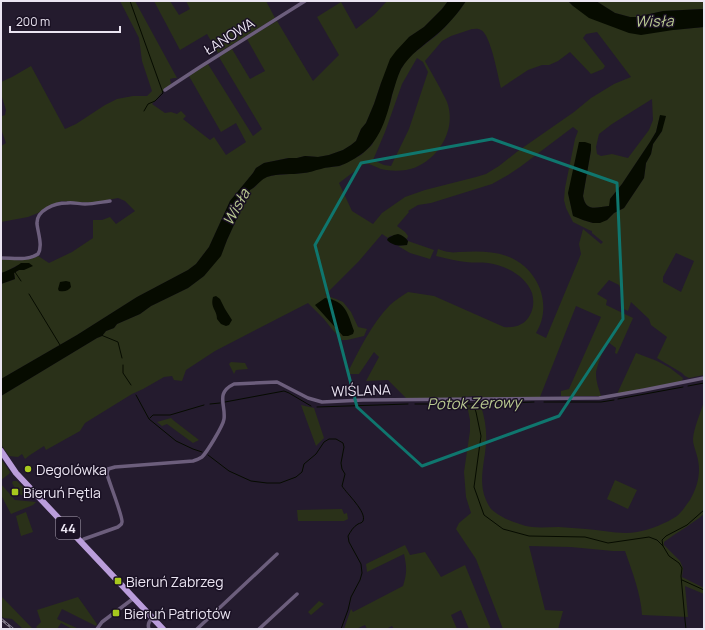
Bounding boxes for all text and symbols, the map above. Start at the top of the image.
scale bar [10,8,120,34]
water label: Wisła [634,10,674,32]
text: 200 m [16,13,50,30]
street label: ŁANOWA [200,13,258,59]
water label: Wisła [217,184,255,229]
street label: WIŚLANA [331,379,391,401]
water label: Potok Zerowy [427,392,523,414]
place label: Degolówka [36,460,107,479]
marker: Degolówka [23,464,33,474]
place label: Bieruń Pętla [23,483,101,502]
marker: Bieruń Pętla [10,487,20,497]
road number: 44 [56,517,80,539]
place label: Bieruń Zabrzeg [126,572,224,591]
marker: Bieruń Zabrzeg [113,576,123,586]
place label: Bieruń Patriotów [124,604,231,623]
marker: Bieruń Patriotów [111,608,121,618]

